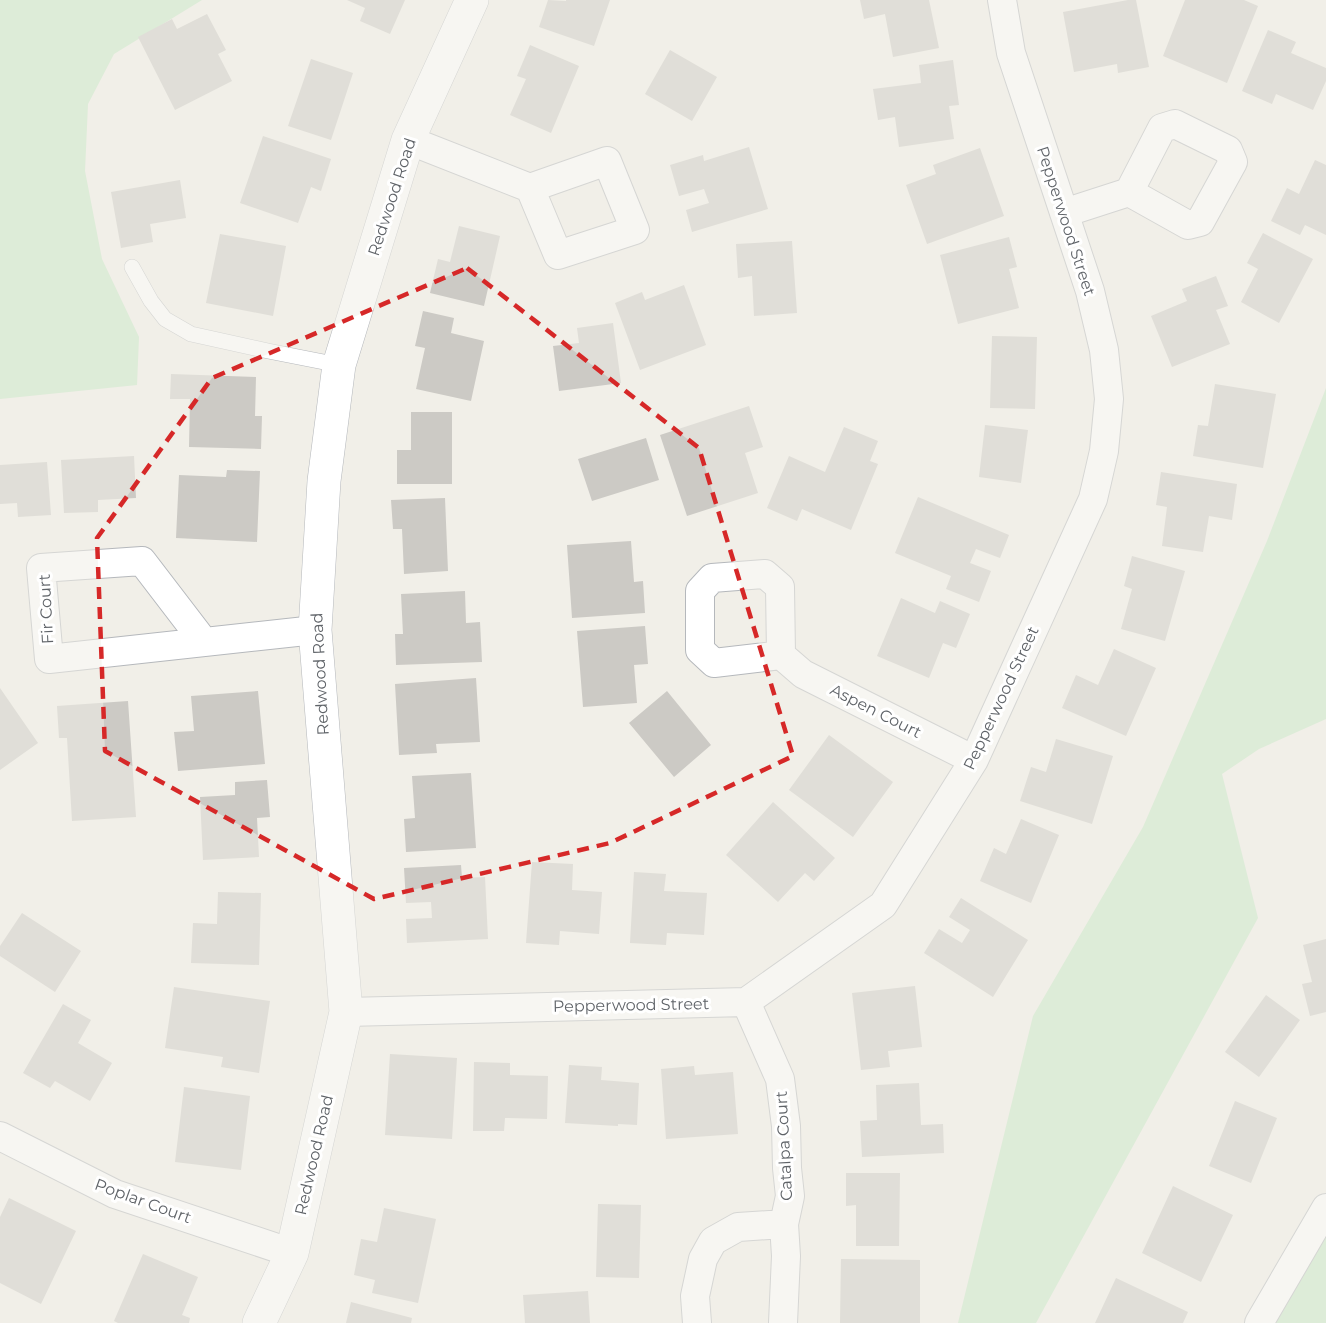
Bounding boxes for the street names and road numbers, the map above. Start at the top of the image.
street label: Redwood Road [364,136,420,258]
street label: Pepperwood Street [1033,144,1099,299]
street label: Fir Court [35,573,57,644]
street label: Redwood Road [307,612,333,736]
street label: Pepperwood Street [959,623,1043,773]
street label: Aspen Court [827,680,925,742]
street label: Pepperwood Street [553,994,710,1016]
street label: Catalpa Court [772,1090,796,1201]
street label: Redwood Road [291,1093,337,1217]
street label: Poplar Court [92,1175,194,1227]

